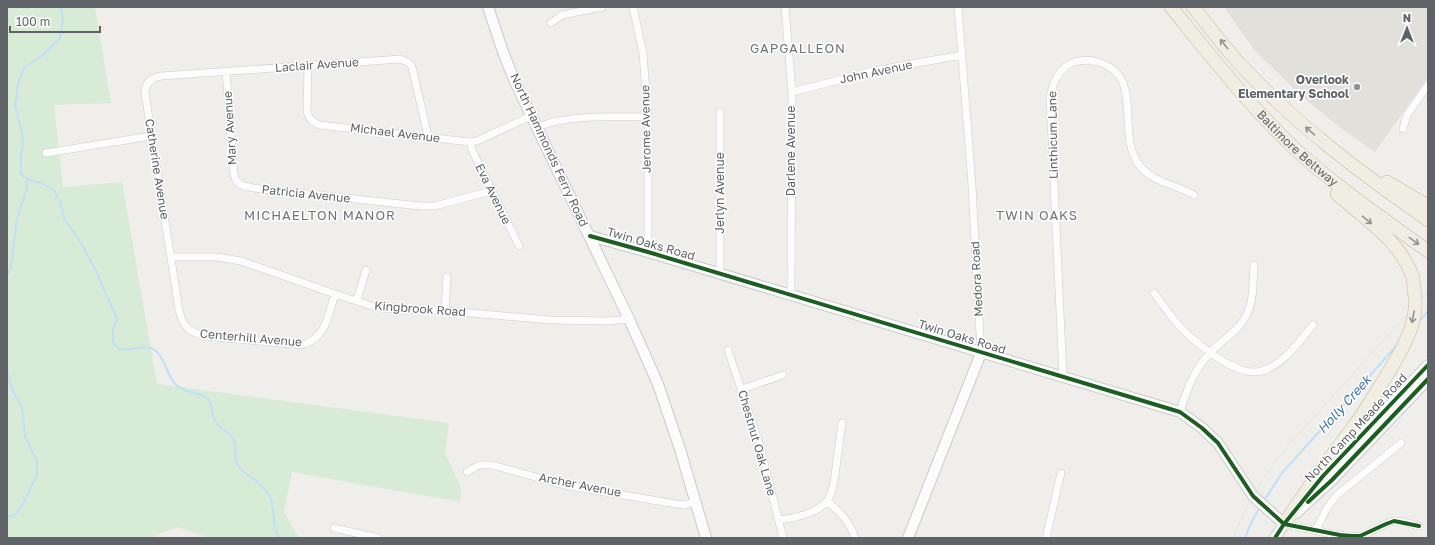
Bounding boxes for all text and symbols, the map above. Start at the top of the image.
scale bar [10,8,100,34]
north arrow [1387,8,1427,48]
text: N [1403,11,1411,24]
text: 100 m [16,14,50,29]
one-way arrow [1219,39,1228,50]
district label: GAPGALLEON [750,40,846,56]
street label: Laclair Avenue [274,54,359,75]
street label: John Avenue [838,56,914,87]
street label: North Hammonds Ferry Road [507,71,592,229]
place label: Overlook Elementary School [1238,72,1349,101]
marker: Overlook Elementary School [1352,82,1362,92]
street label: Jerome Avenue [637,85,654,173]
street label: Mary Avenue [219,90,240,166]
street label: Linthicum Lane [1044,91,1061,179]
street label: Darlene Avenue [783,106,798,196]
street label: Baltimore Beltway [1254,107,1341,189]
street label: Catherine Avenue [142,118,173,220]
street label: Michael Avenue [349,120,441,145]
one-way arrow [1305,126,1315,135]
street label: Jerlyn Avenue [712,152,727,234]
street label: Eva Avenue [472,161,515,227]
street label: Patricia Avenue [261,181,351,206]
district label: MICHAELTON MANOR [244,207,396,223]
district label: TWIN OAKS [996,207,1078,223]
one-way arrow [1362,215,1372,224]
street label: Twin Oaks Road [605,224,697,263]
one-way arrow [1409,237,1420,245]
street label: Medora Road [967,241,986,317]
street label: Kingbrook Road [374,298,466,319]
one-way arrow [1409,310,1417,323]
street label: Twin Oaks Road [916,316,1008,357]
street label: Centerhill Avenue [199,326,303,349]
street label: North Camp Meade Road [1301,370,1410,485]
water label: Holly Creek [1314,370,1375,436]
street label: Chestnut Oak Lane [735,388,780,498]
street label: Archer Avenue [538,469,623,500]

